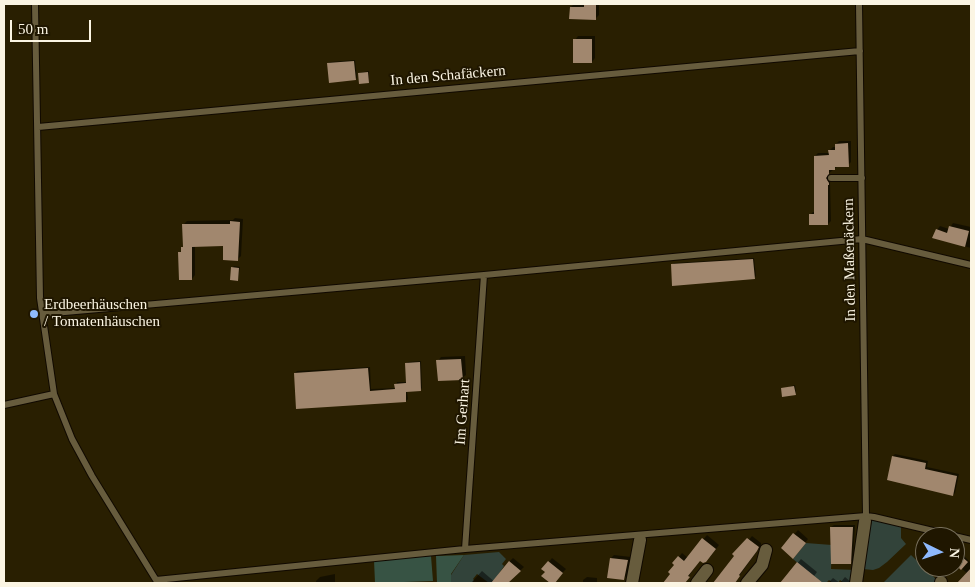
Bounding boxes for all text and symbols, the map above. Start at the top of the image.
scale bar [12,10,94,42]
text: 50 m [18,21,48,37]
street label: In den Schafäckern [390,62,506,90]
street label: In den Maßenäckern [840,198,860,322]
place label: Erdbeerhäuschen / Tomatenhäuschen [44,296,160,331]
marker: Erdbeerhäuschen / Tomatenhäuschen [28,308,40,320]
street label: Im Gerhart [452,378,474,446]
north arrow [915,527,965,577]
text: N [947,547,962,559]

